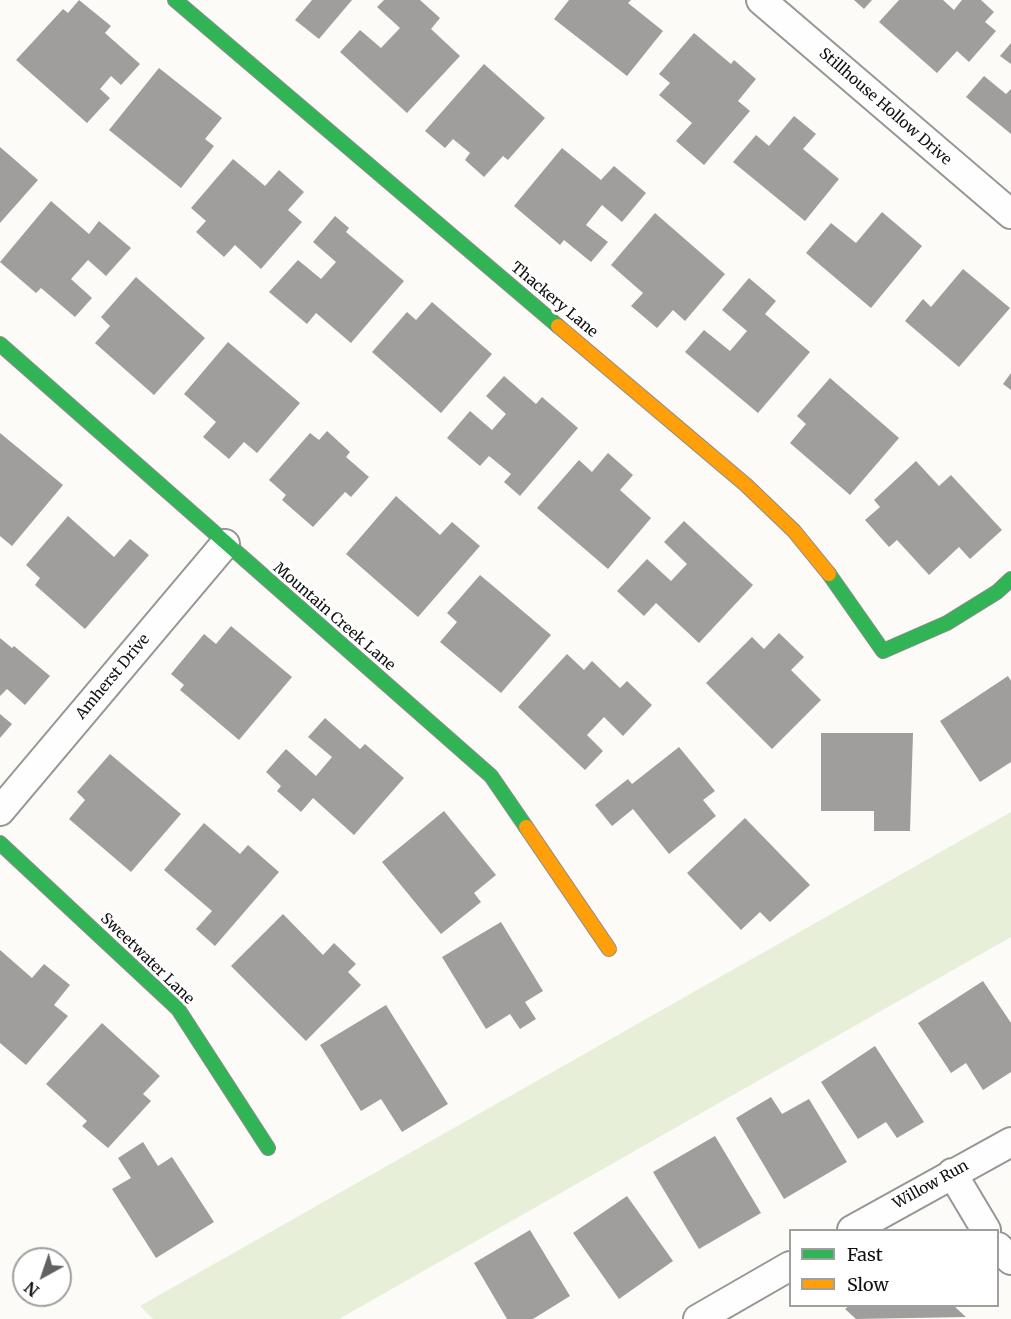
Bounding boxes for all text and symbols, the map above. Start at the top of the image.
street label: Stillhouse Hollow Drive [815,45,955,169]
street label: Thackery Lane [507,258,601,342]
street label: Mountain Creek Lane [269,559,399,675]
street label: Amherst Drive [72,631,154,723]
street label: Sweetwater Lane [96,910,198,1008]
street label: Willow Run [890,1157,972,1213]
legend [789,1229,999,1307]
text: Fast [847,1243,883,1266]
north arrow [12,1247,72,1307]
text: Slow [847,1273,889,1296]
text: N [20,1278,43,1301]

